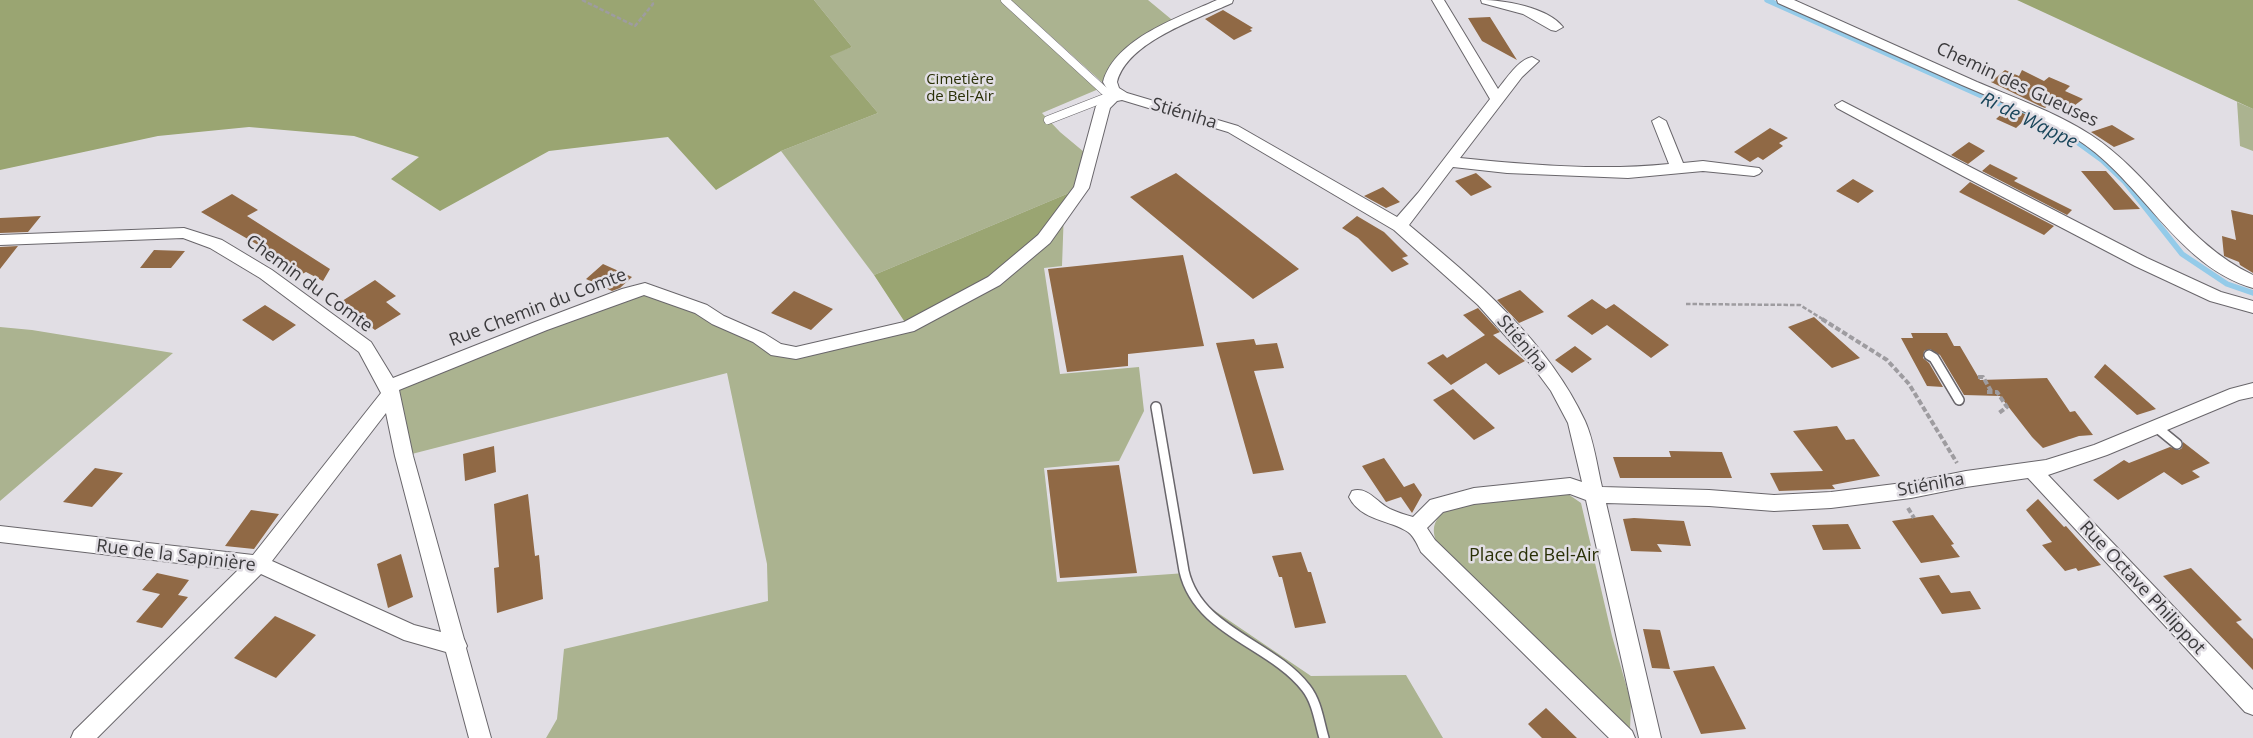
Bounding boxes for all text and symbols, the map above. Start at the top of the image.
street label: Chemin des Gueuses [1933,38,2101,132]
park label: Cimetière de Bel-Air [926,71,994,106]
water label: Ri de Wappe [1977,88,2081,154]
street label: Stiéniha [1149,94,1219,134]
street label: Chemin du Comte [241,231,377,337]
street label: Rue Chemin du Comte [446,264,630,352]
street label: Stiéniha [1492,311,1552,377]
street label: Stiéniha [1896,468,1966,502]
street label: Rue Octave Philippot [2075,517,2209,659]
street label: Rue de la Sapinière [95,535,257,577]
park label: Place de Bel-Air [1469,545,1599,567]

